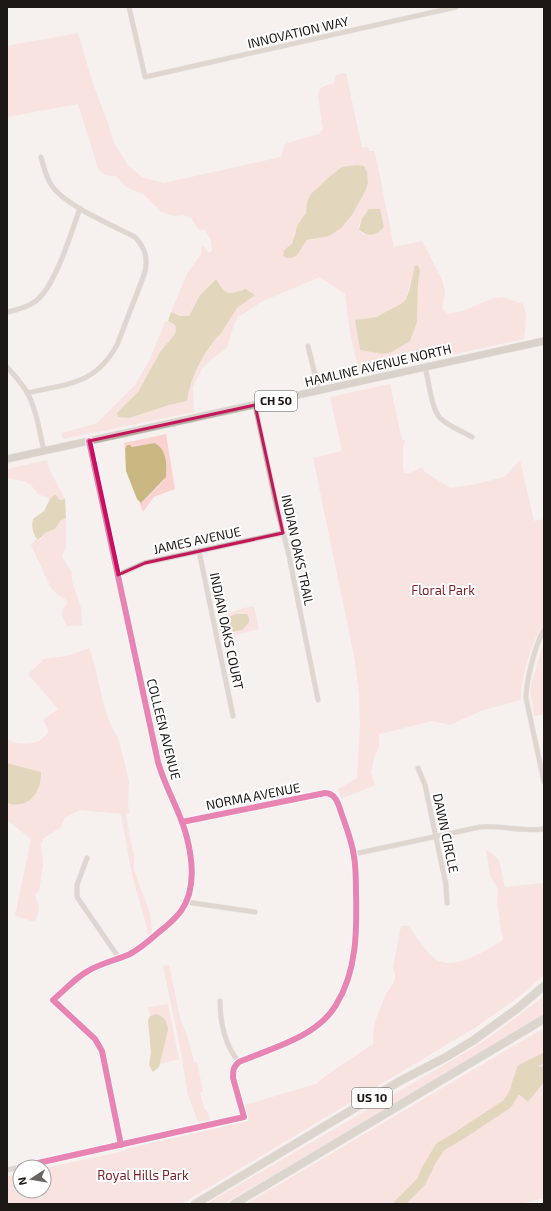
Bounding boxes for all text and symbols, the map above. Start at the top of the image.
street label: INNOVATION WAY [246,12,351,51]
street label: HAMLINE AVENUE NORTH [303,340,453,390]
road number: CH 50 [255,391,297,411]
street label: INDIAN OAKS TRAIL [278,493,318,607]
street label: JAMES AVENUE [152,523,242,557]
street label: INDIAN OAKS COURT [207,571,247,691]
park label: Floral Park [411,582,475,598]
street label: COLLEEN AVENUE [144,677,184,781]
street label: NORMA AVENUE [205,779,301,813]
street label: DAWN CIRCLE [430,792,462,874]
road number: US 10 [352,1088,392,1108]
north arrow [12,1159,52,1199]
park label: Royal Hills Park [97,1167,189,1183]
text: N [15,1176,29,1186]

